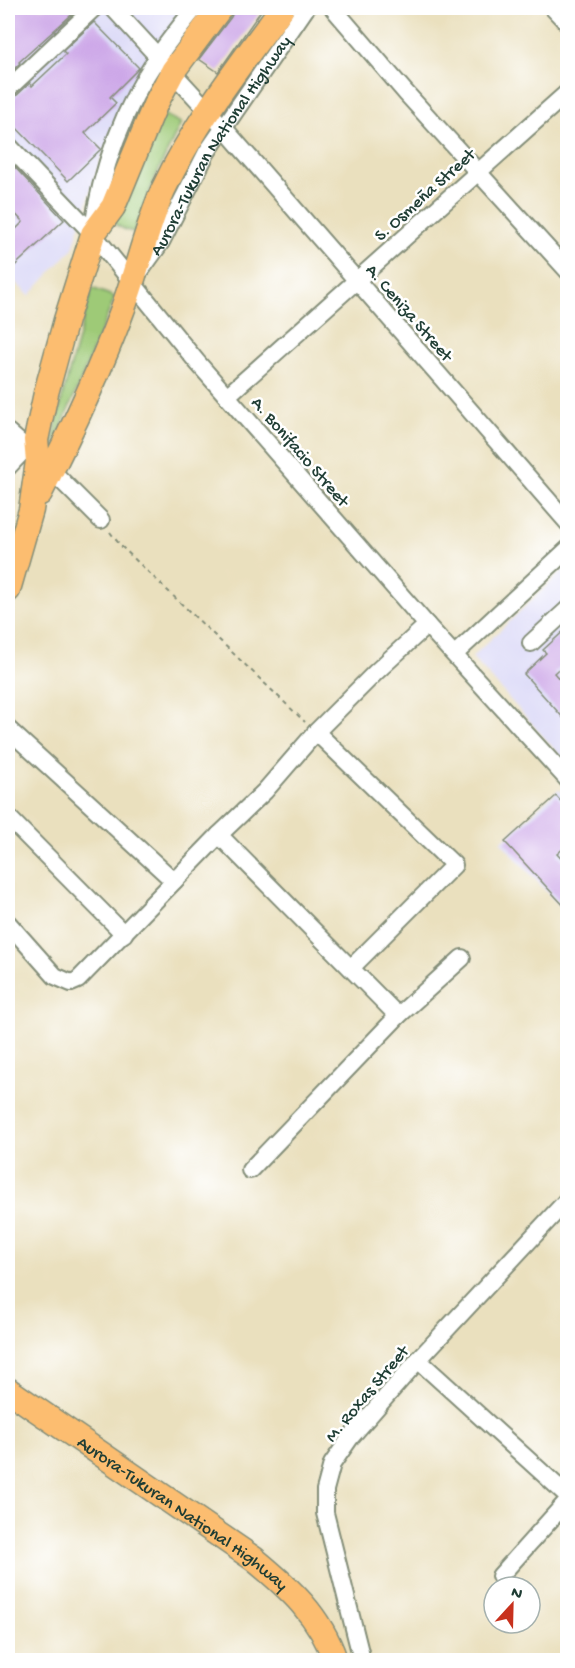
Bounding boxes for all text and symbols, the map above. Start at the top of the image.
street label: Aurora-Tukuran National Highway [147,32,297,260]
street label: S. Osmeña Street [371,144,482,247]
street label: A. Ceniza Street [360,261,457,368]
street label: A. Bonifacio Street [246,393,354,513]
street label: M. Roxas Street [321,1341,415,1447]
street label: Aurora-Tukuran National Highway [72,1433,292,1597]
north arrow [482,1575,542,1635]
text: N [508,1584,525,1605]

